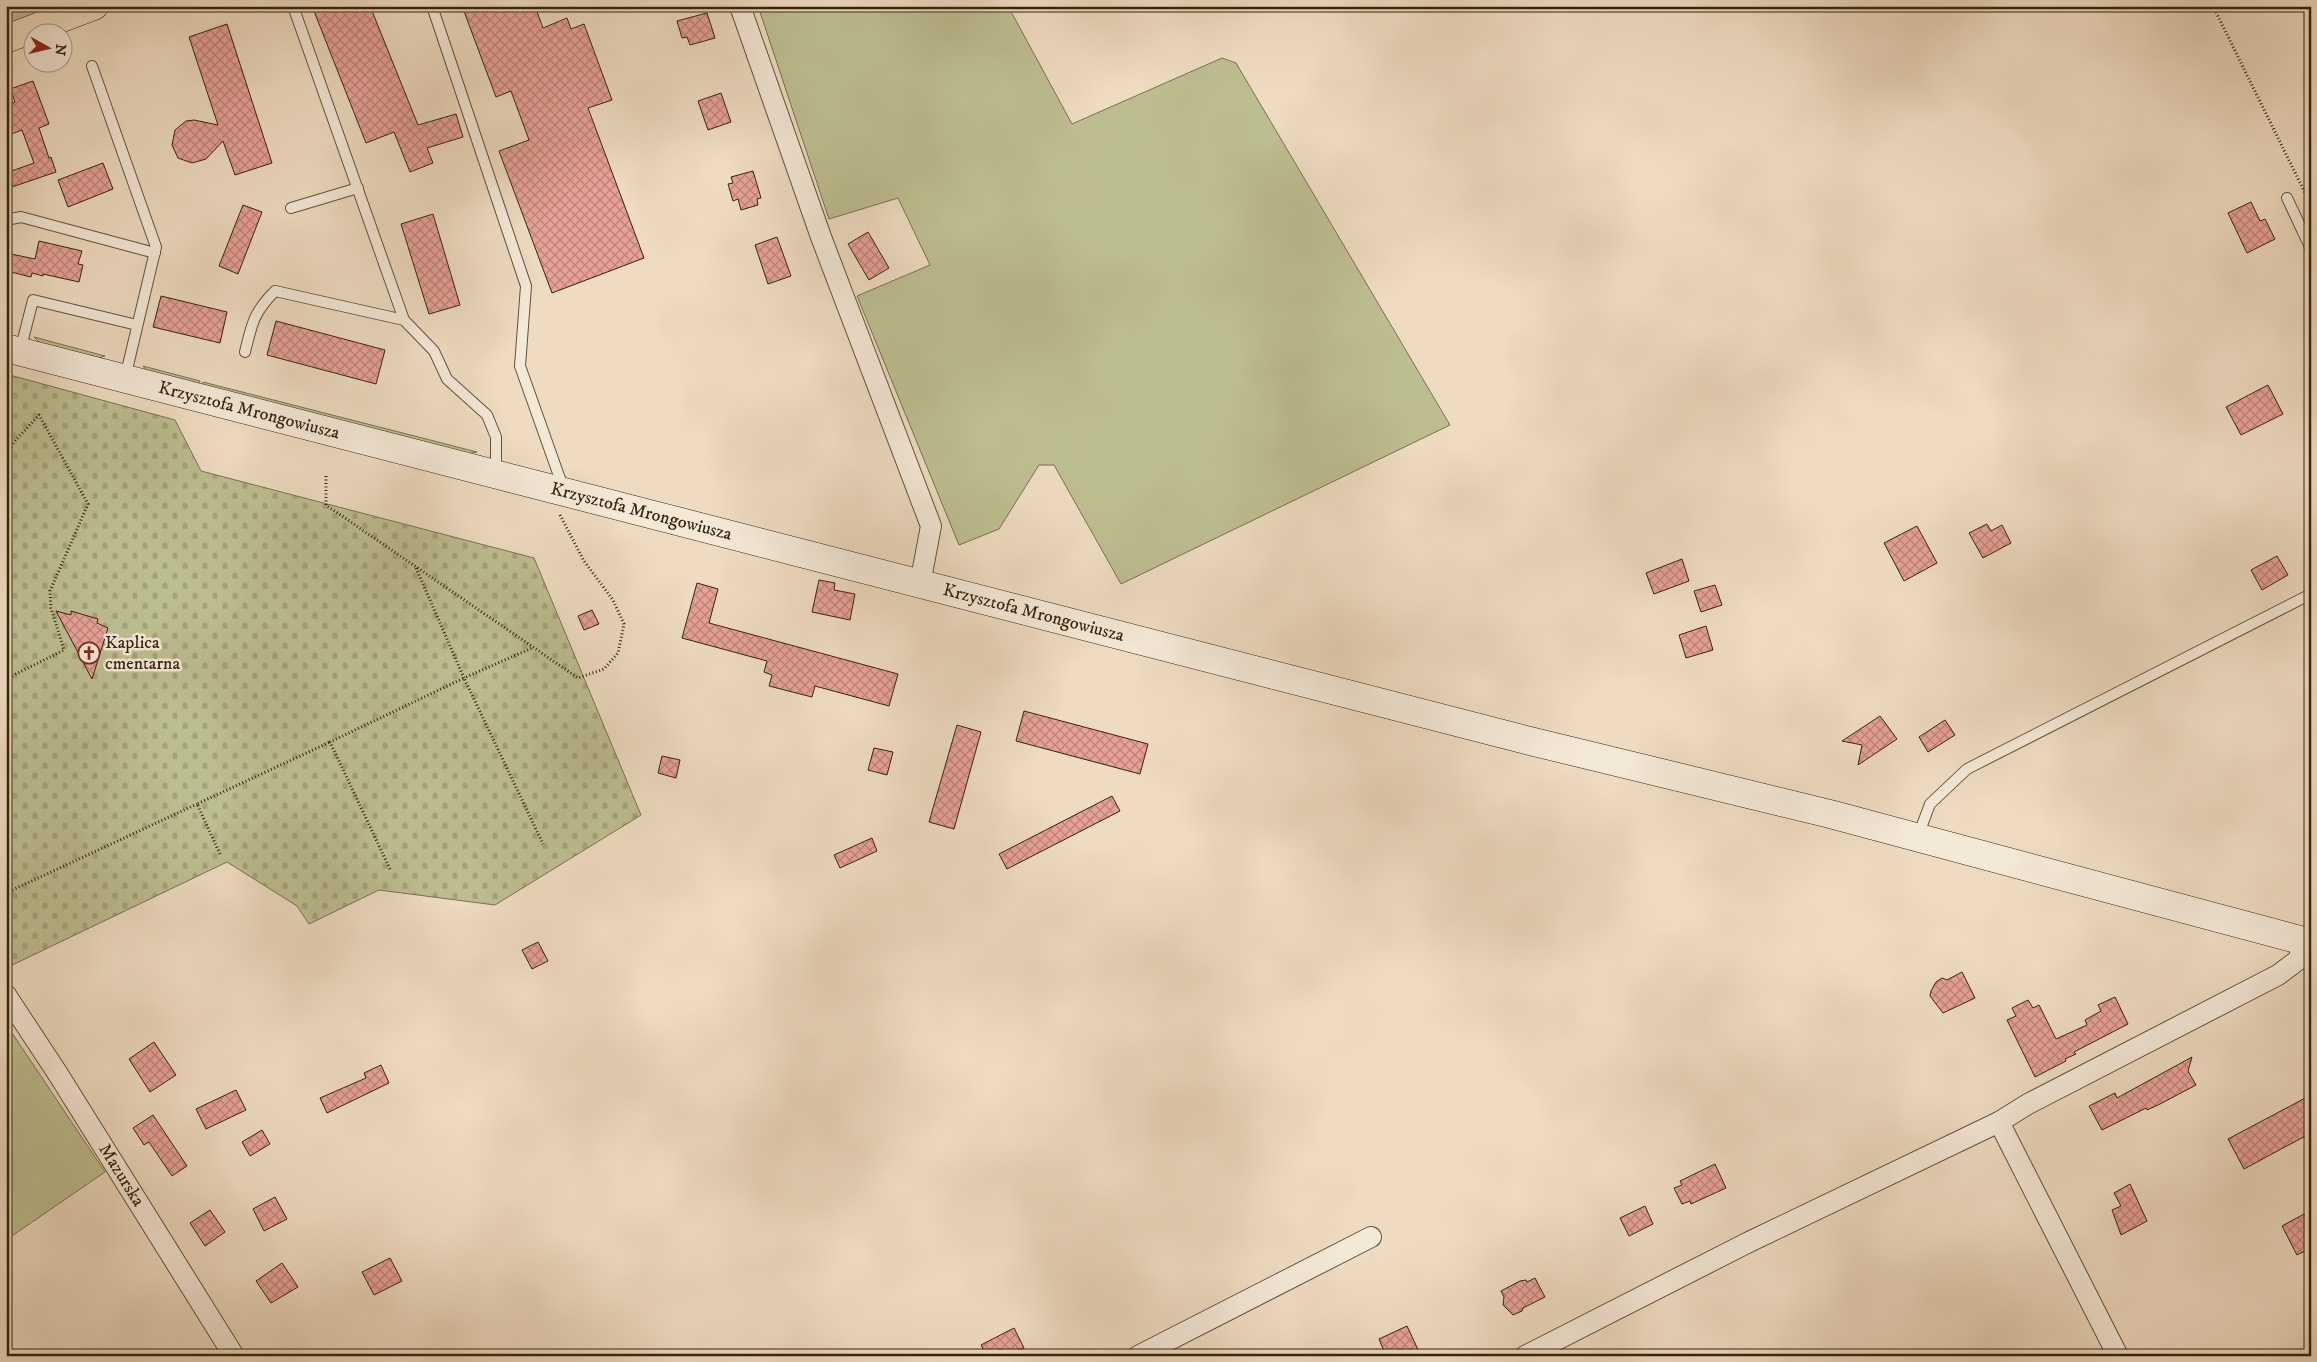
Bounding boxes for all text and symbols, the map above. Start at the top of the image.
north arrow [22,22,72,72]
text: N [50,43,70,57]
street label: Krzysztofa Mrongowiusza [156,377,342,445]
street label: Krzysztofa Mrongowiusza [548,478,735,546]
street label: Krzysztofa Mrongowiusza [940,579,1127,647]
place label: Kaplica cmentarna [105,632,180,675]
church icon: Kaplica cmentarna [77,641,101,665]
street label: Mazurska [93,1140,149,1211]

